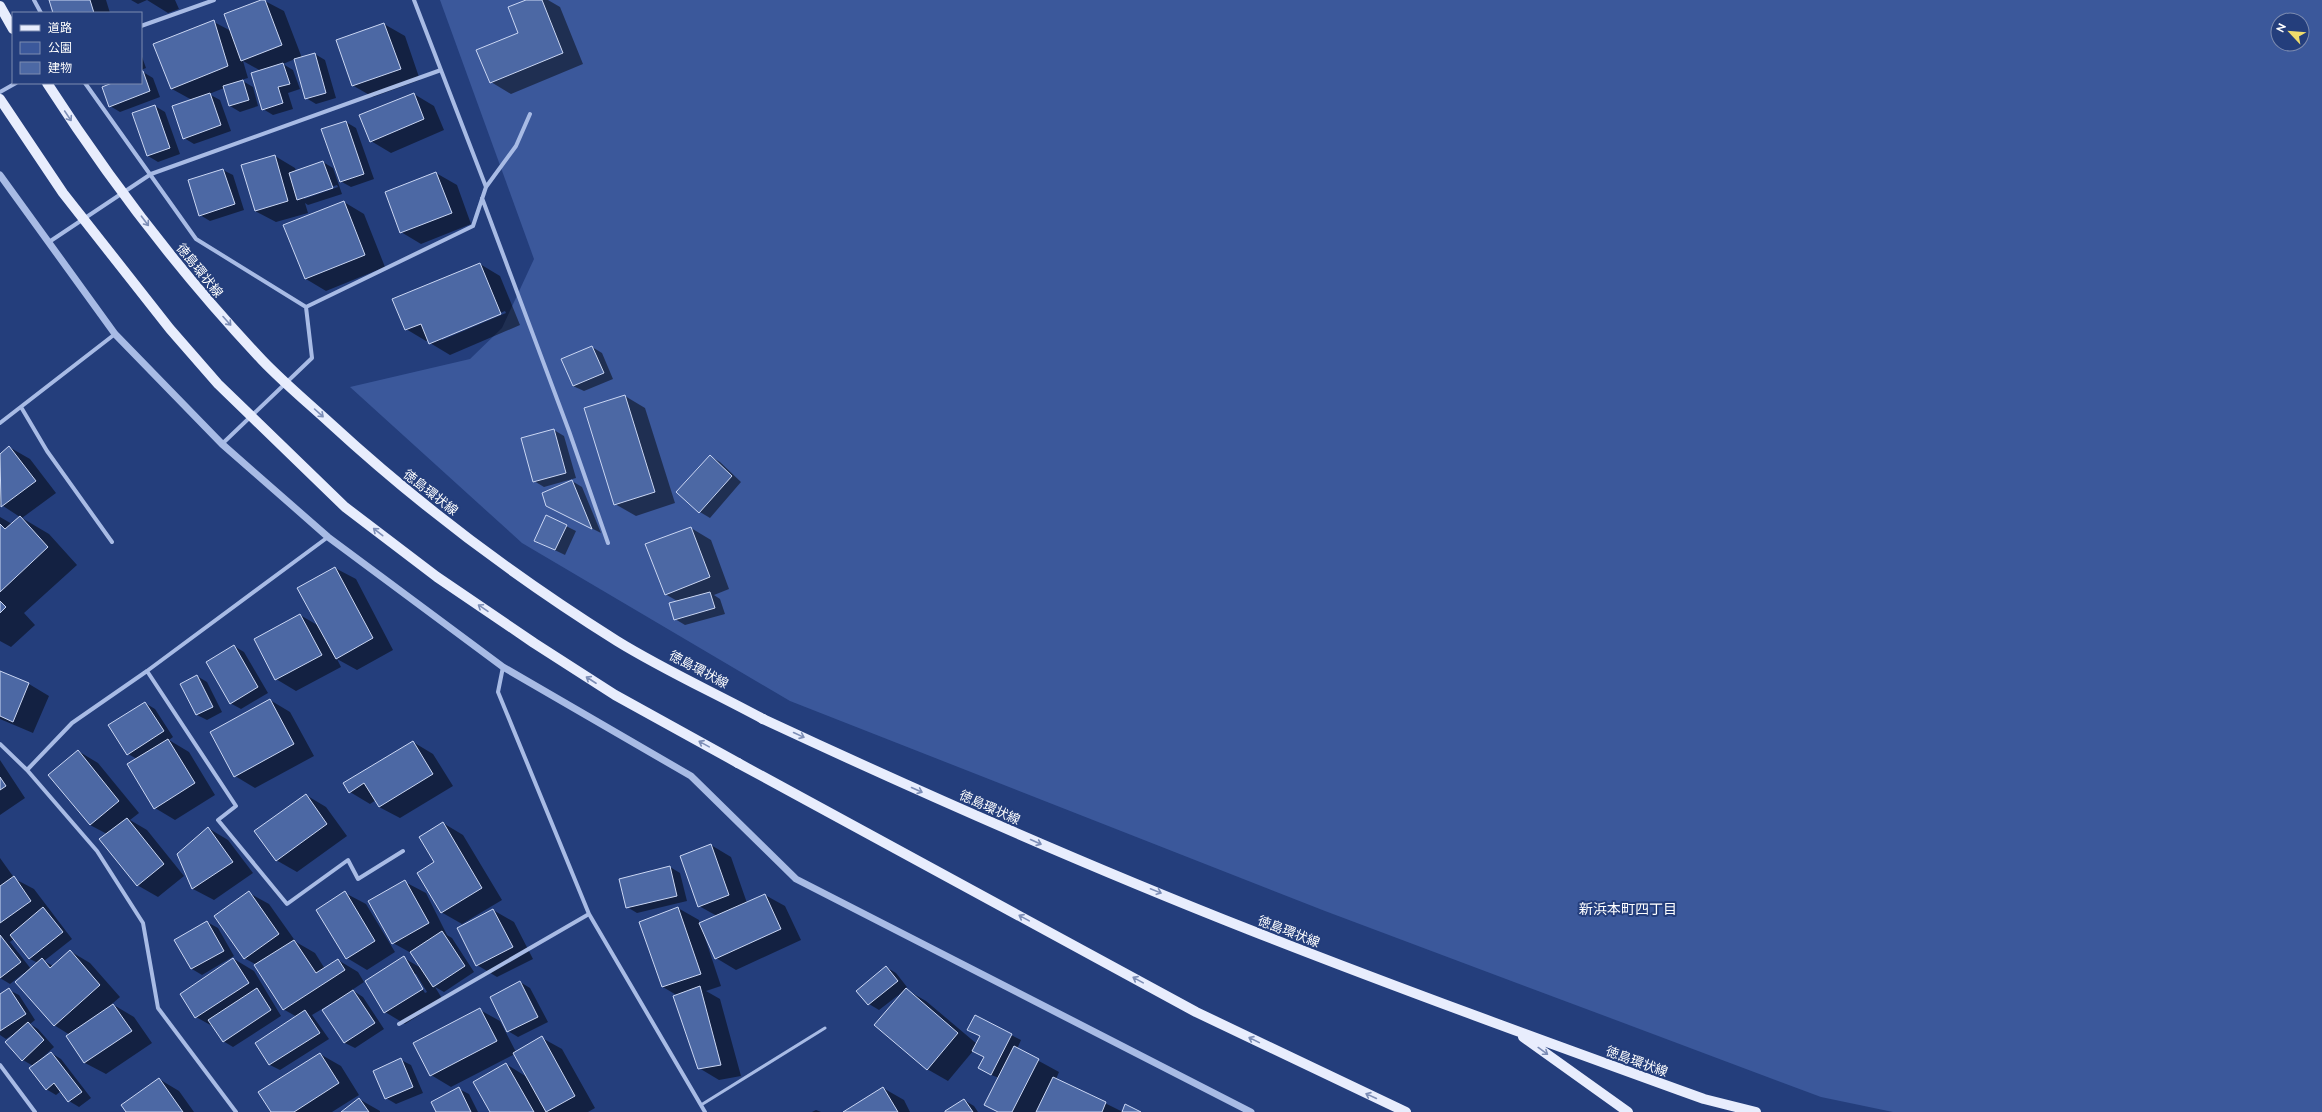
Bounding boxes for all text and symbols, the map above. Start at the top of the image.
legend [12,12,142,84]
north arrow [2270,12,2310,52]
text: 道路 [48,21,72,35]
text: N [2274,21,2289,34]
text: 公園 [48,41,72,55]
text: 建物 [48,61,72,75]
one-way arrow [64,110,72,121]
one-way arrow [141,215,149,226]
street label: 徳島環状線 [173,240,226,300]
one-way arrow [222,316,231,327]
one-way arrow [314,408,324,418]
street label: 徳島環状線 [400,466,461,518]
one-way arrow [372,527,383,536]
one-way arrow [478,604,489,612]
street label: 徳島環状線 [667,648,731,691]
one-way arrow [585,675,597,683]
one-way arrow [792,732,804,739]
one-way arrow [698,739,710,747]
one-way arrow [910,786,922,794]
street label: 徳島環状線 [957,787,1023,828]
one-way arrow [1030,838,1042,846]
one-way arrow [1150,888,1162,896]
district label: 新浜本町四丁目 [1579,901,1677,917]
street label: 徳島環状線 [1256,913,1322,950]
one-way arrow [1018,914,1030,922]
one-way arrow [1132,976,1144,984]
one-way arrow [1248,1036,1260,1043]
street label: 徳島環状線 [1604,1043,1670,1080]
one-way arrow [1537,1047,1548,1055]
one-way arrow [1365,1092,1377,1099]

